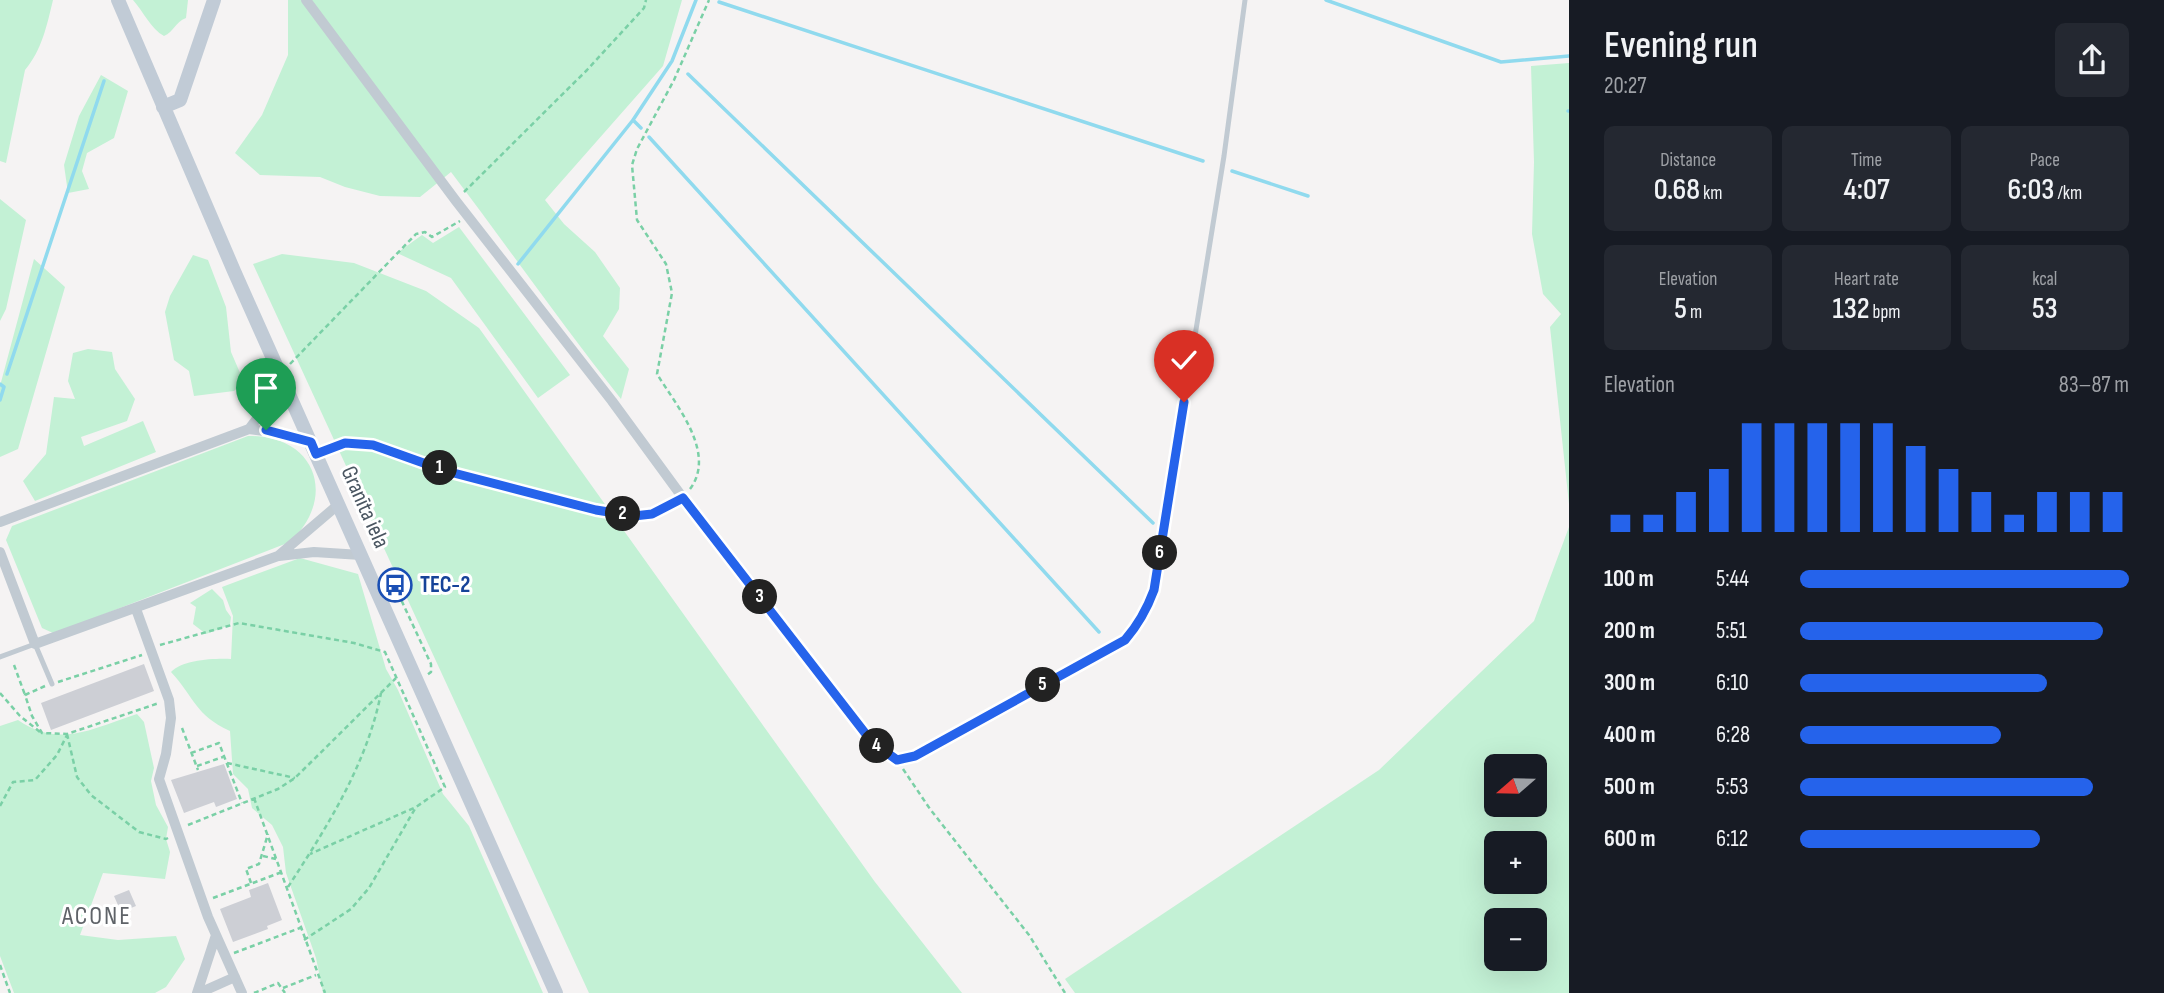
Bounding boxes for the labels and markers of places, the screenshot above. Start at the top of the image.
pin [1154,330,1214,402]
pin [236,358,296,430]
pin: 1 [422,450,458,486]
pin: 2 [606,496,640,532]
pin: 6 [1142,536,1178,570]
bus stop icon: TEC-2 [376,566,414,604]
place label: TEC-2 [420,571,470,599]
pin: 3 [742,580,778,614]
pin: 5 [1026,668,1060,702]
pin: 4 [860,728,894,764]

